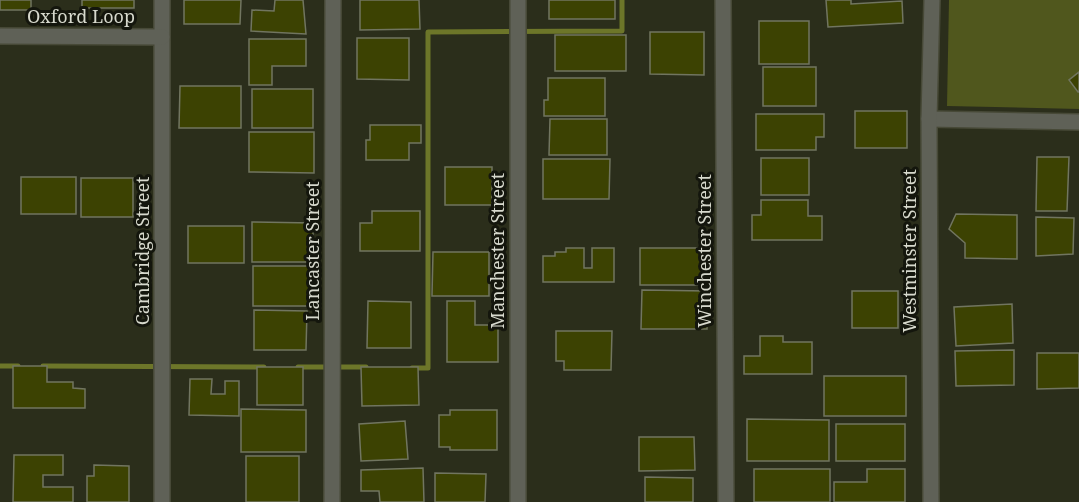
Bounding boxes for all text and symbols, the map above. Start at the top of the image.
street label: Oxford Loop [27,4,135,28]
street label: Westminster Street [897,169,921,333]
street label: Manchester Street [485,173,509,329]
street label: Winchester Street [692,174,716,328]
street label: Cambridge Street [130,177,154,325]
street label: Lancaster Street [300,181,324,321]

